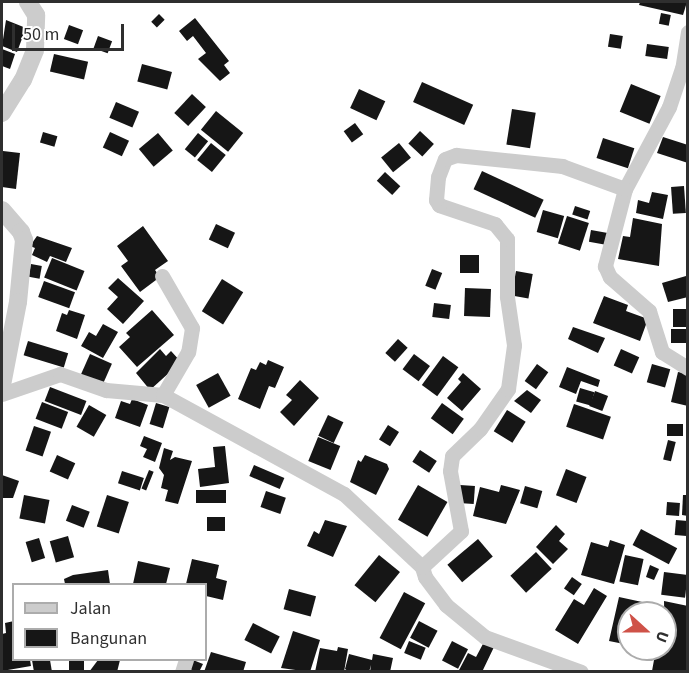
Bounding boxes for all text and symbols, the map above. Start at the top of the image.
scale bar [15,12,128,50]
text: 50 m [23,22,59,47]
legend [12,583,207,661]
text: Jalan [70,596,111,621]
north arrow [617,601,677,661]
text: Bangunan [70,626,147,651]
text: U [650,628,674,646]

